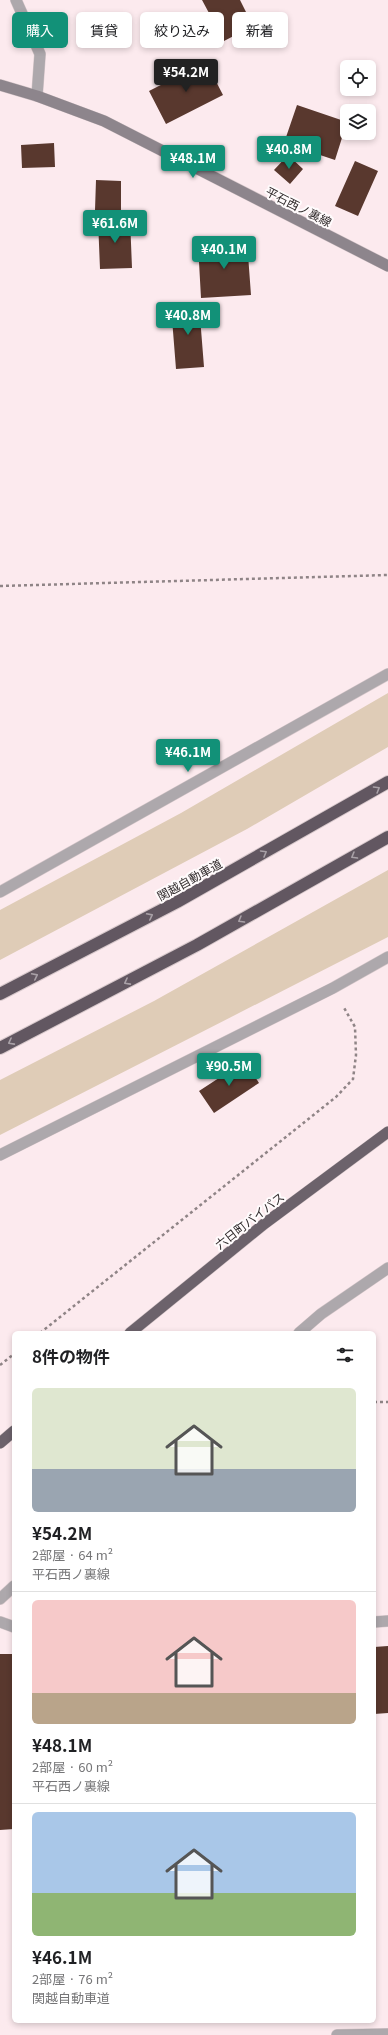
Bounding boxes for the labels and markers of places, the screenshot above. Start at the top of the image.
pin: ¥54.2M [153,59,219,93]
pin: ¥40.8M [256,136,322,170]
pin: ¥48.1M [160,145,226,179]
pin: ¥61.6M [82,210,148,244]
pin: ¥40.1M [191,236,257,270]
pin: ¥40.8M [155,302,221,336]
pin: ¥46.1M [155,739,221,773]
pin: ¥90.5M [196,1053,262,1087]

